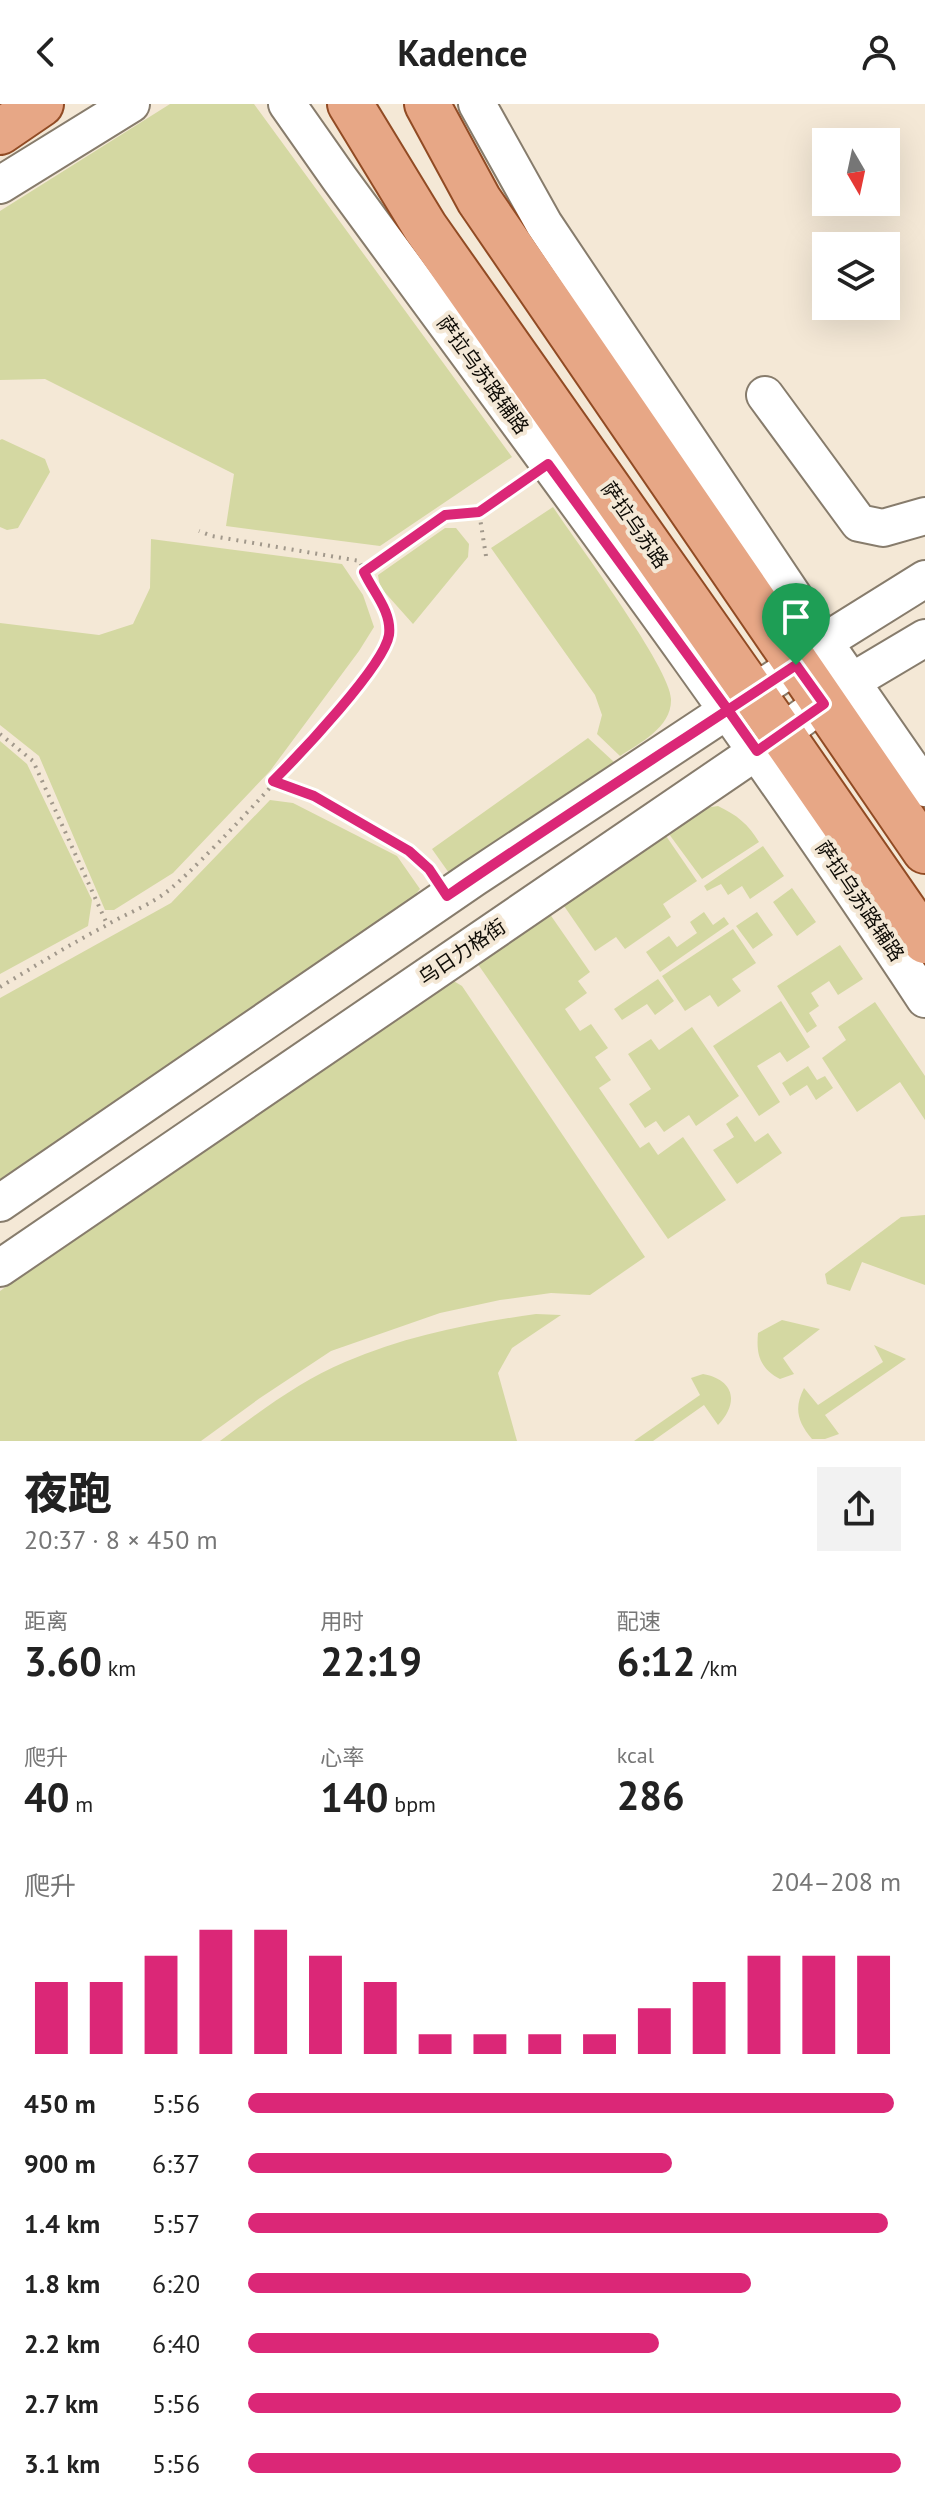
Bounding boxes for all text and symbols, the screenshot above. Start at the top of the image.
text: Kadence [397,29,528,76]
icon: back [24,30,68,74]
icon: person [857,30,901,74]
north arrow [812,128,900,216]
map controls [812,128,900,320]
button: layers [812,232,900,320]
street label: 萨拉乌苏路辅路 [431,311,535,439]
street label: 萨拉乌苏路 [596,477,674,573]
pin [762,583,830,665]
icon: arrive [774,595,818,639]
street label: 萨拉乌苏路辅路 [810,836,910,966]
street label: 乌日力格街 [413,913,511,991]
text: 夜跑 [24,1464,112,1521]
button: share [817,1467,901,1551]
text: 20:37 · 8 × 450 m [24,1523,218,1556]
text: 距离 [24,1607,68,1635]
text: 用时 [320,1607,364,1635]
text: 配速 [617,1607,661,1635]
text: 3.60 [24,1635,102,1687]
text: 22:19 [320,1635,422,1687]
text: 6:12 [617,1635,695,1687]
text: km [102,1654,136,1682]
text: /km [695,1654,738,1682]
text: kcal [617,1741,654,1769]
text: 爬升 [24,1743,68,1771]
text: 心率 [320,1743,364,1771]
text: 286 [617,1769,685,1821]
text: 40 [24,1771,69,1823]
text: 140 [320,1771,388,1823]
text: m [69,1790,93,1818]
text: bpm [388,1790,436,1818]
text: 204–208 m [771,1865,901,1898]
text: 爬升 [24,1869,76,1902]
text: 450 m [24,2087,96,2120]
text: 5:56 [152,2087,200,2120]
text: 900 m [24,2147,96,2180]
text: 6:37 [152,2147,200,2180]
text: 1.4 km [24,2207,100,2240]
text: 5:57 [152,2207,200,2240]
text: 1.8 km [24,2267,100,2300]
text: 6:20 [152,2267,200,2300]
text: 2.2 km [24,2327,100,2360]
text: 6:40 [152,2327,200,2360]
text: 2.7 km [24,2387,99,2420]
text: 5:56 [152,2387,200,2420]
text: 3.1 km [24,2447,100,2480]
text: 5:56 [152,2447,200,2480]

